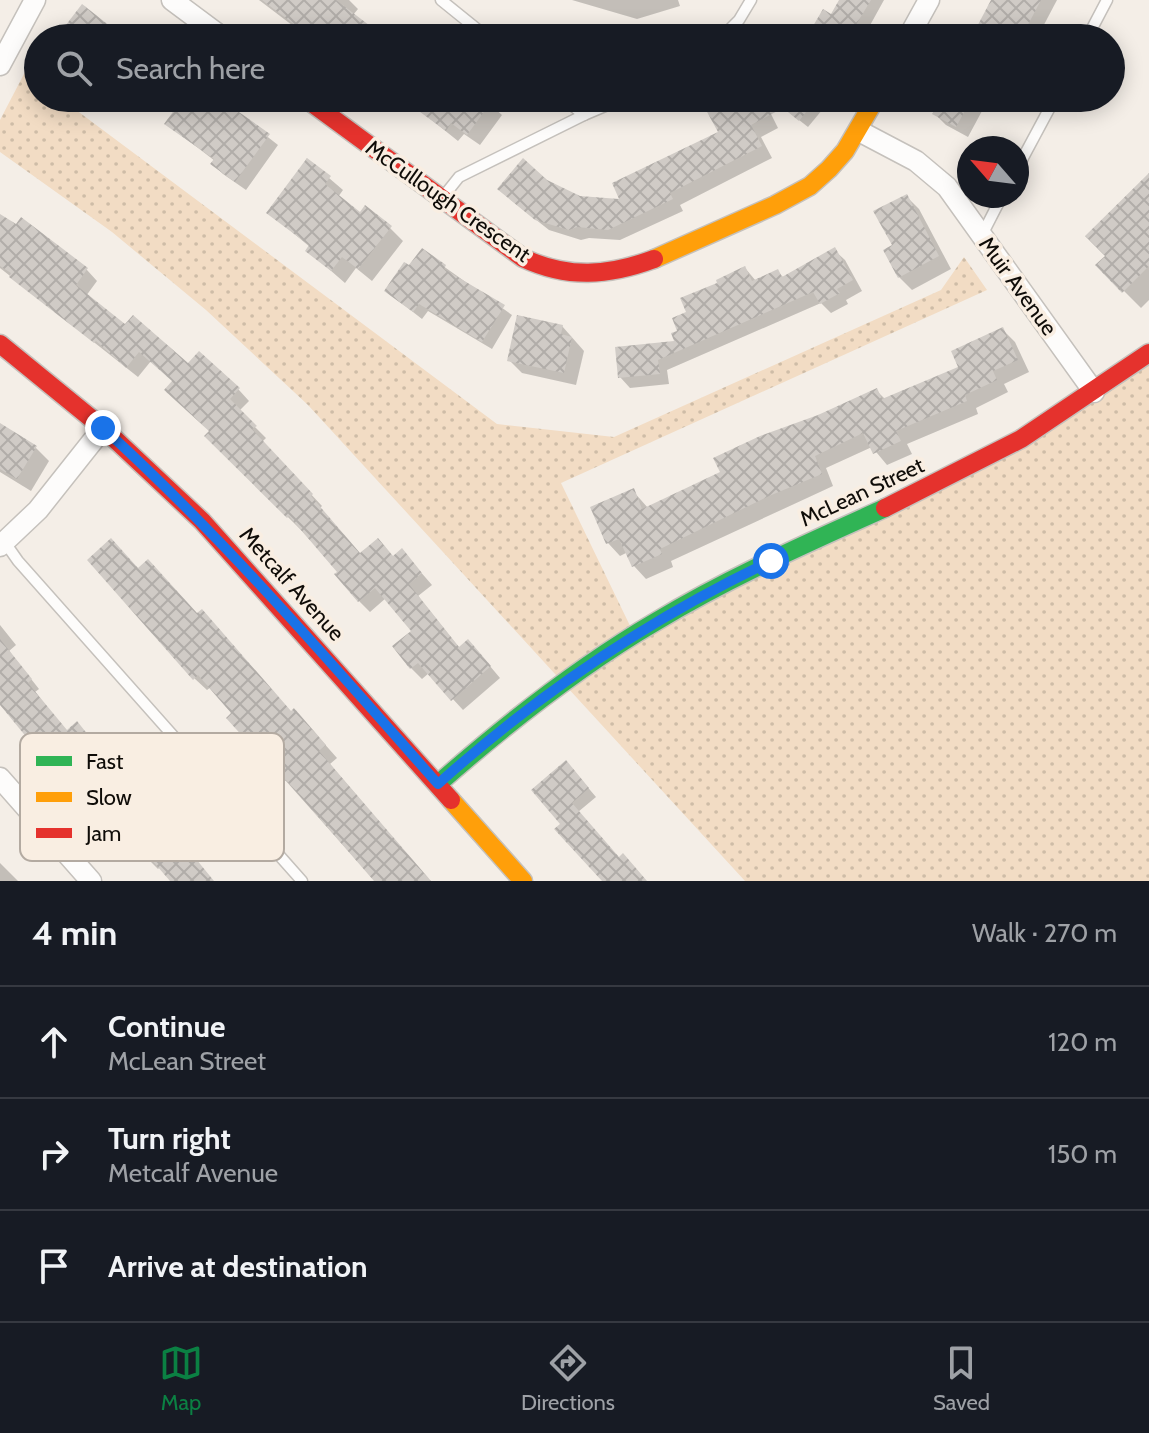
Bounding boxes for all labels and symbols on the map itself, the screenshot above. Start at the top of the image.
street label: McCullough Crescent [360,134,536,268]
north arrow [957,136,1029,208]
street label: Muir Avenue [973,231,1063,341]
route end [85,410,121,446]
street label: McLean Street [796,451,929,533]
street label: Metcalf Avenue [234,521,350,647]
route start [753,543,789,579]
legend [20,733,284,861]
text: Fast [86,748,124,775]
text: Slow [86,784,132,811]
text: Jam [85,820,121,847]

